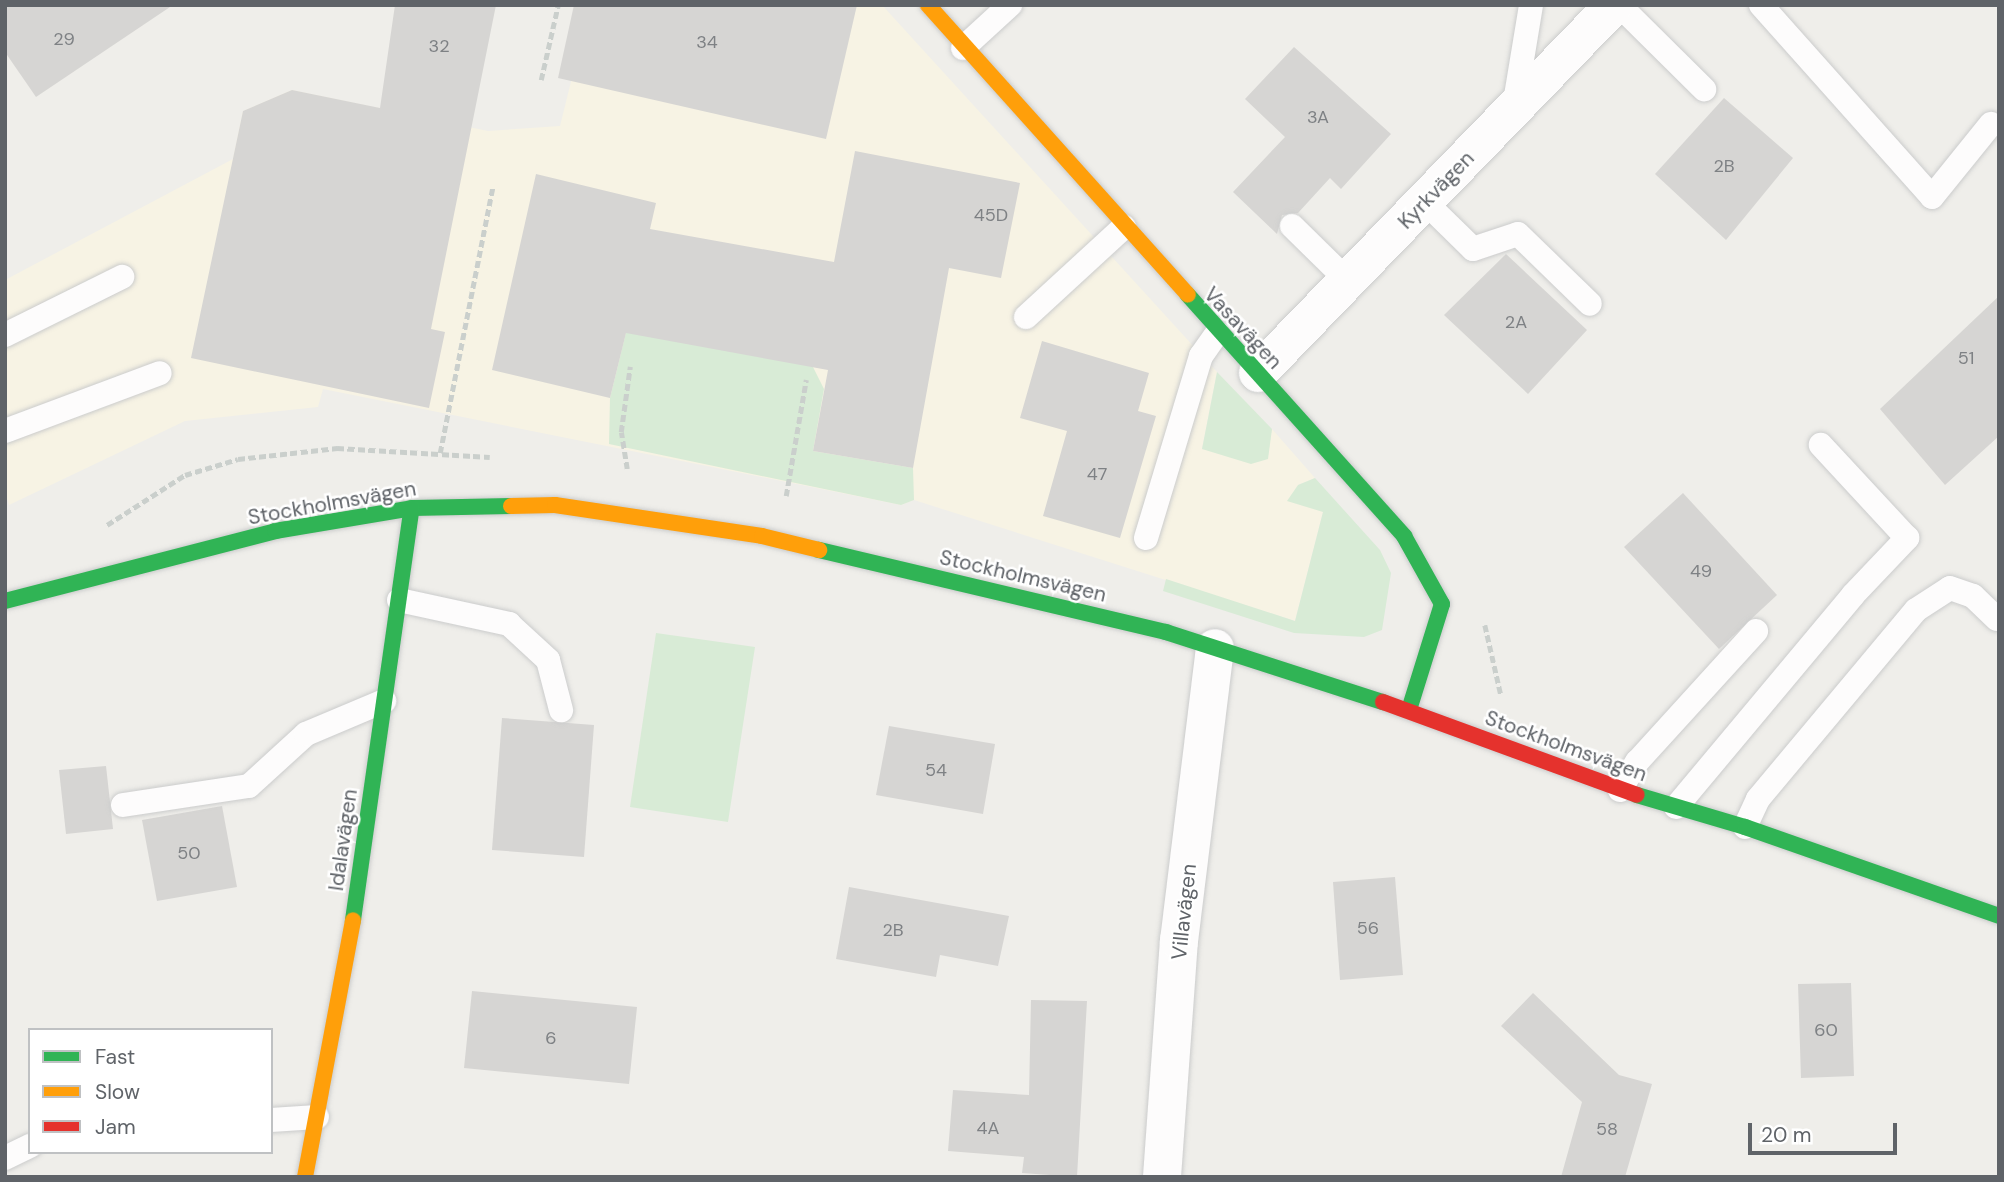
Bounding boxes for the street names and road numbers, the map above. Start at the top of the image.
street label: Kyrkvägen [1393,146,1479,234]
street label: Vasavägen [1199,282,1287,374]
street label: Stockholmsvägen [246,476,418,530]
street label: Stockholmsvägen [937,545,1109,607]
street label: Stockholmsvägen [1482,705,1650,787]
street label: Idalavägen [323,788,363,892]
street label: Villavägen [1166,863,1202,961]

